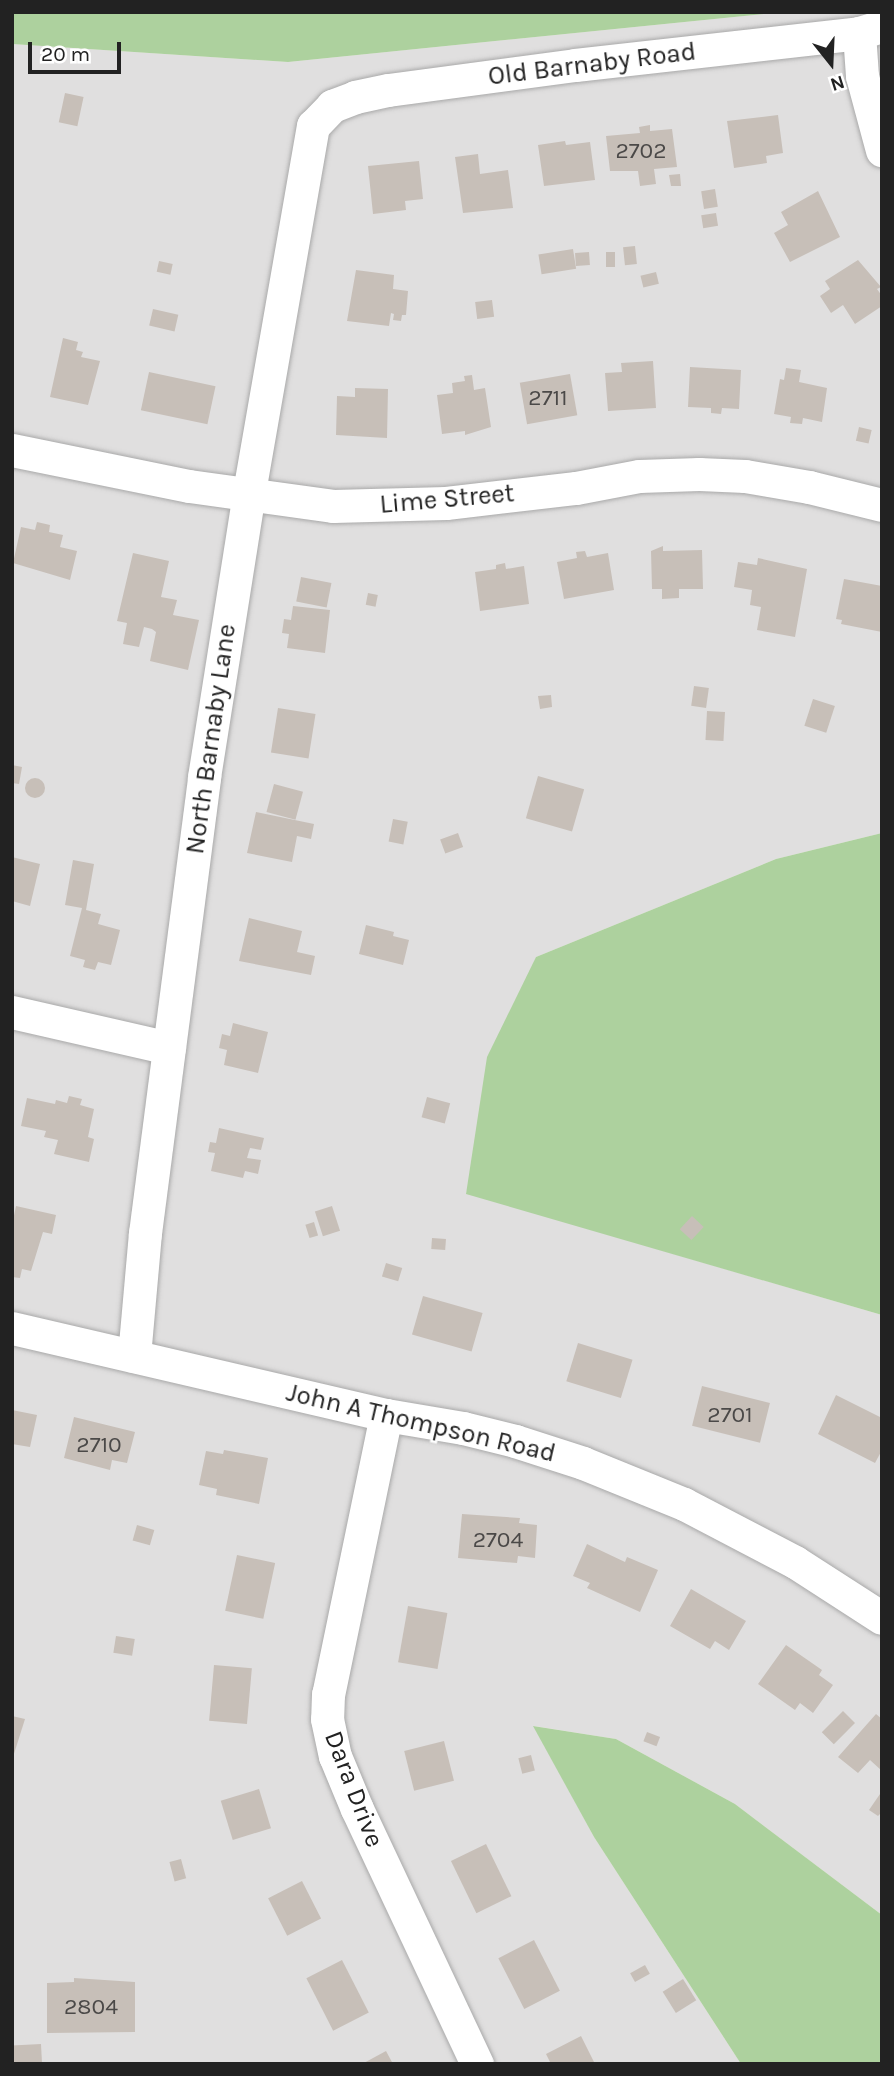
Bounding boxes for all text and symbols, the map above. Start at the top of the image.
scale bar [32,28,124,72]
north arrow [796,28,866,98]
street label: Old Barnaby Road [486,36,698,92]
text: 20 m [41,42,90,66]
text: N [828,70,847,96]
house number: 2702 [615,137,667,165]
house number: 2711 [528,384,568,412]
street label: Lime Street [378,478,516,520]
street label: North Barnaby Lane [179,622,243,856]
street label: John A Thompson Road [283,1377,559,1469]
house number: 2701 [707,1401,753,1429]
house number: 2710 [76,1431,122,1459]
house number: 2704 [473,1526,523,1554]
street label: Dara Drive [318,1726,390,1852]
house number: 2804 [64,1993,118,2021]

